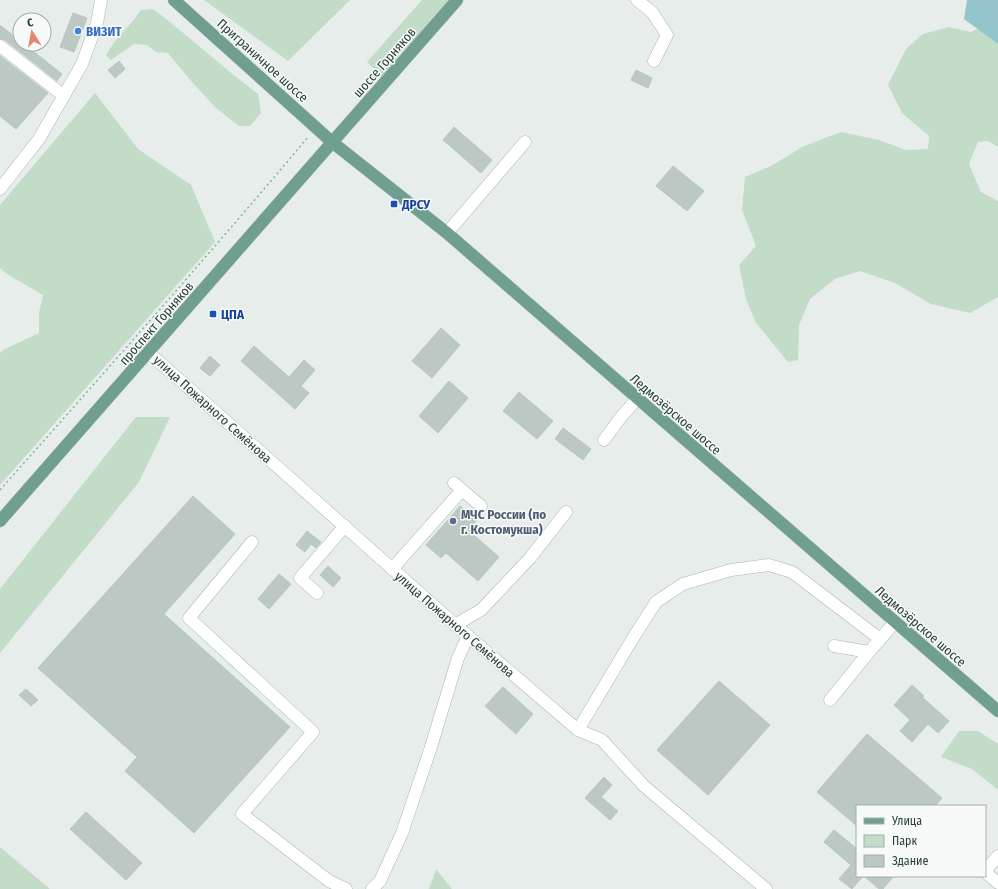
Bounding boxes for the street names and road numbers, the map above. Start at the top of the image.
street label: Приграничное шоссе [214,16,311,105]
street label: шоссе Горняков [350,24,419,100]
street label: проспект Горняков [116,279,197,368]
street label: улица Пожарного Семёнова [151,352,275,466]
street label: Ледмозёрское шоссе [627,371,724,458]
street label: улица Пожарного Семёнова [392,568,518,680]
street label: Ледмозёрское шоссе [872,583,969,670]

